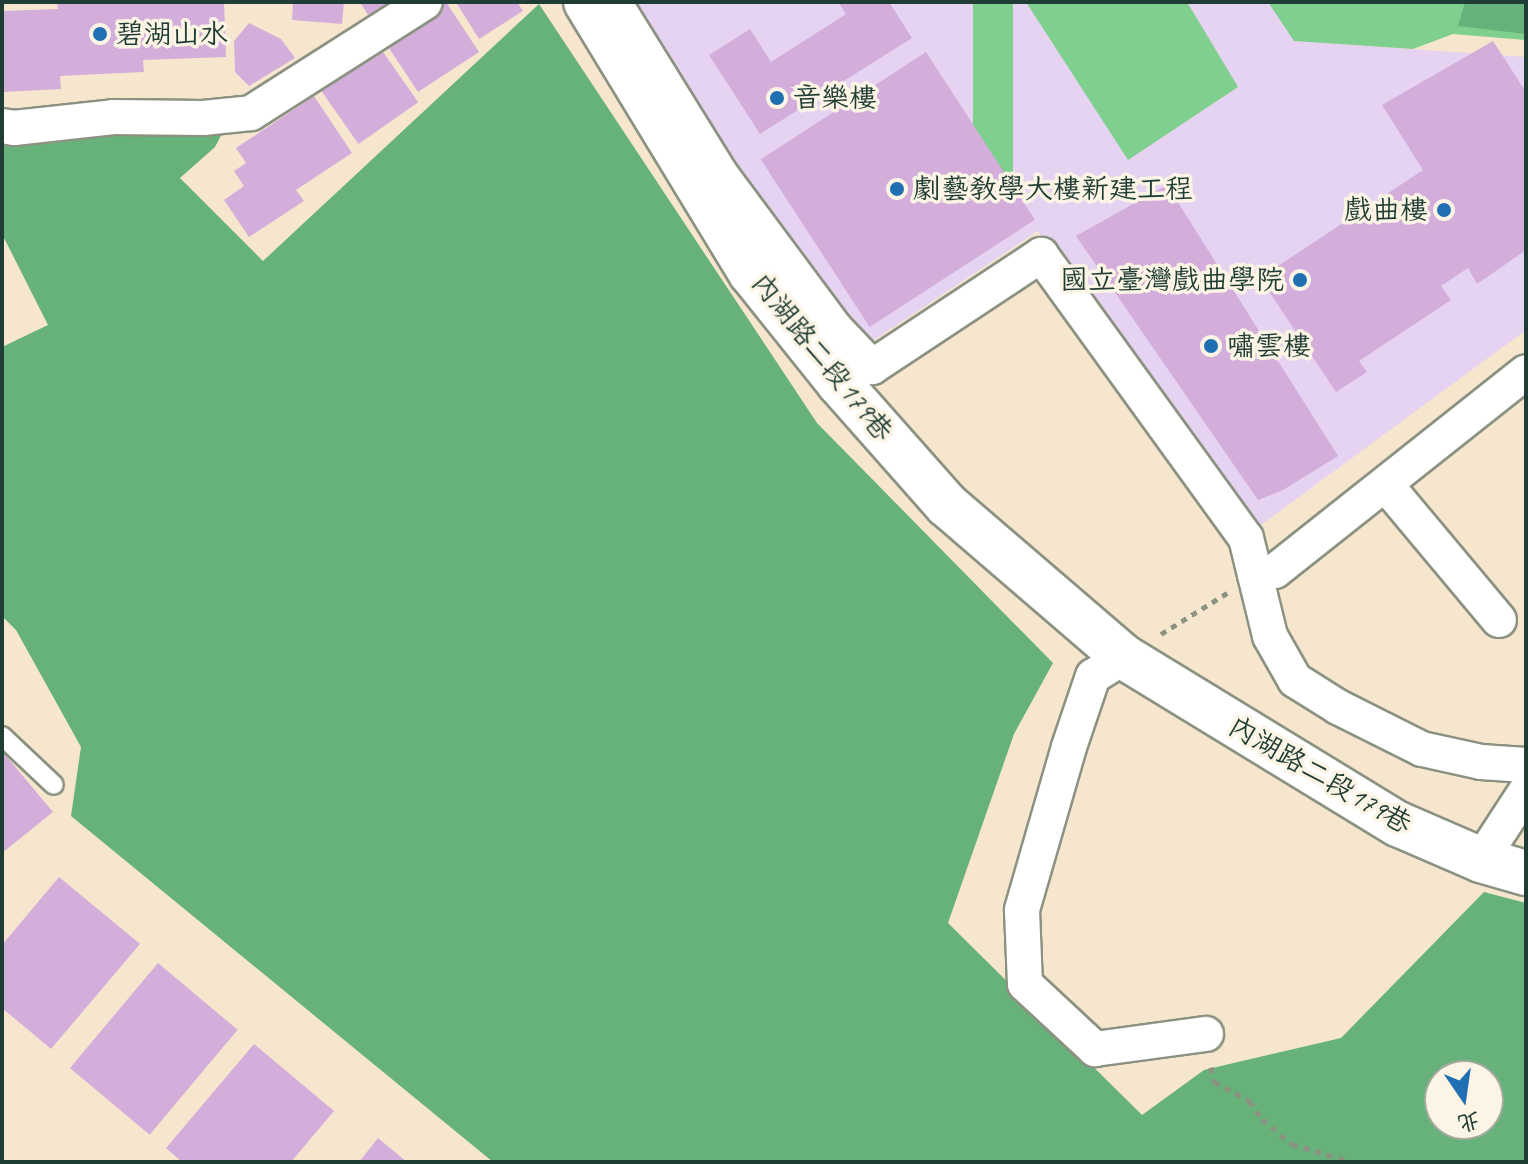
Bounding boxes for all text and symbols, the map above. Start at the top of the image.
place label: 碧湖山水 [116,17,228,51]
marker: 碧湖山水 [91,25,109,43]
place label: 音樂樓 [793,81,877,115]
marker: 音樂樓 [768,89,786,107]
place label: 劇藝教學大樓新建工程 [913,172,1193,206]
marker: 劇藝教學大樓新建工程 [888,180,906,198]
place label: 戲曲樓 [1344,193,1428,227]
marker: 戲曲樓 [1435,201,1453,219]
place label: 國立臺灣戲曲學院 [1060,263,1284,297]
street label: 內湖路二段179巷 [744,266,900,448]
marker: 國立臺灣戲曲學院 [1291,271,1309,289]
place label: 嘯雲樓 [1227,329,1311,363]
marker: 嘯雲樓 [1202,337,1220,355]
street label: 內湖路二段179巷 [1222,709,1418,841]
north arrow [1424,1060,1504,1140]
text: 北 [1455,1105,1483,1138]

